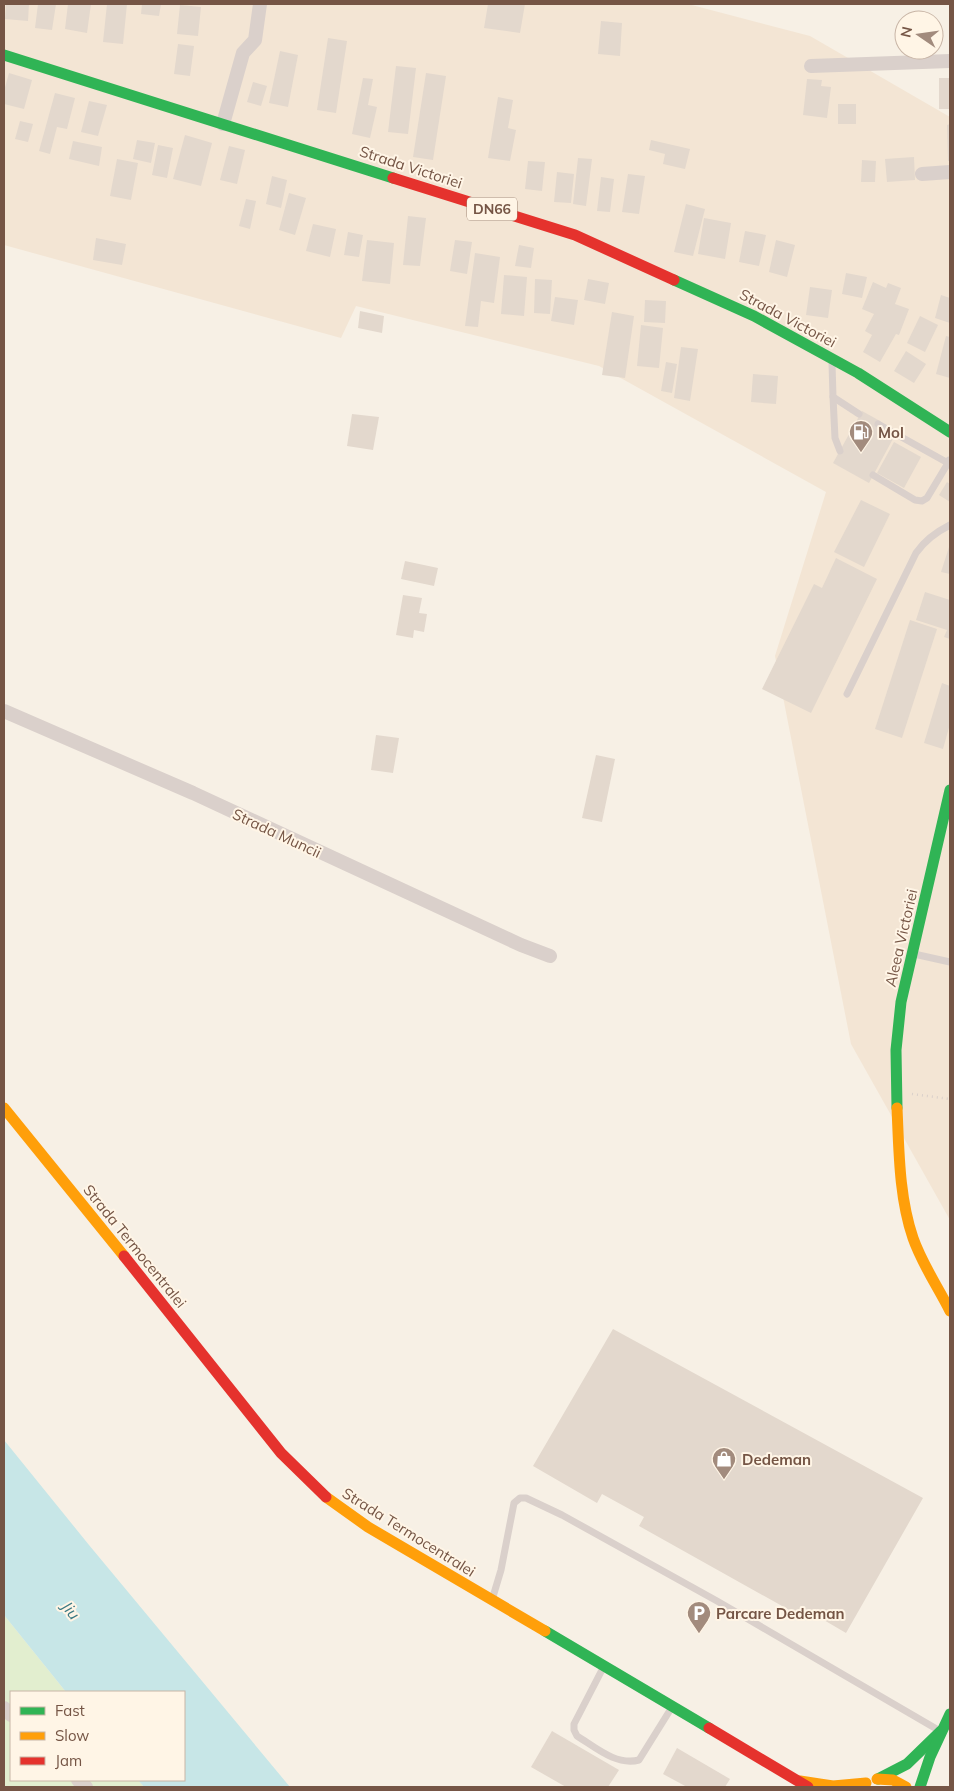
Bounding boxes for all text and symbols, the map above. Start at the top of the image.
north arrow [894,10,944,60]
text: N [896,25,916,39]
street label: Strada Victoriei [357,141,465,193]
road number: DN66 [467,198,517,220]
street label: Strada Victoriei [736,285,840,351]
fuel station icon: Mol [848,419,874,453]
place label: Mol [878,423,904,442]
street label: Strada Muncii [230,804,324,862]
street label: Aleea Victoriei [881,887,921,989]
street label: Strada Termocentralei [79,1180,191,1312]
shop icon: Dedeman [711,1446,737,1480]
place label: Dedeman [742,1450,811,1469]
street label: Strada Termocentralei [339,1483,479,1581]
water label: Jiu [56,1595,85,1623]
parking icon: Parcare Dedeman [686,1600,712,1634]
place label: Parcare Dedeman [716,1604,845,1623]
legend [10,1691,185,1781]
text: Fast [55,1701,85,1720]
text: Slow [55,1726,89,1745]
text: Jam [55,1751,82,1770]

